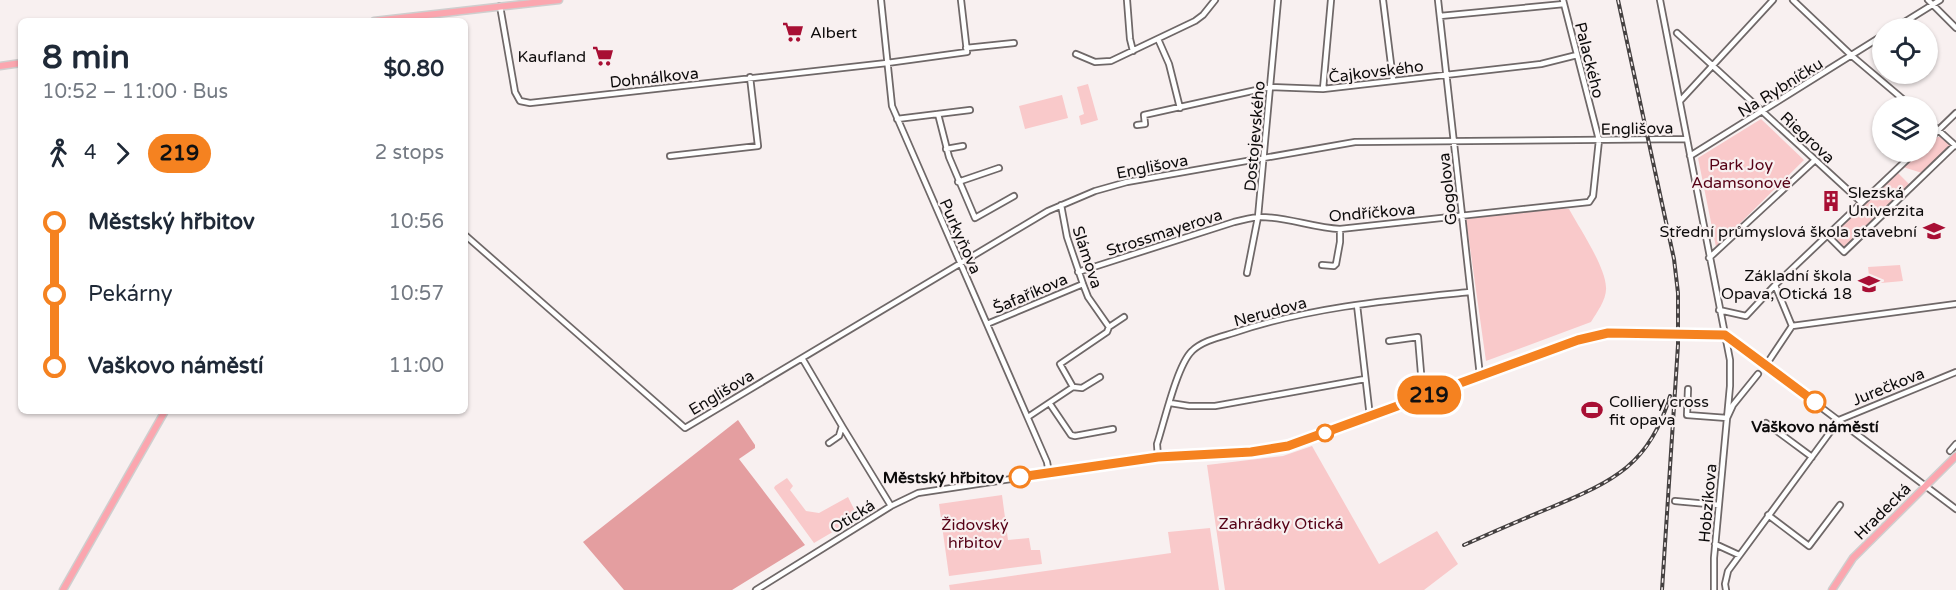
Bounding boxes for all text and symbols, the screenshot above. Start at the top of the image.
map controls [1872,18,1938,162]
button: locate [1872,18,1938,84]
supermarket icon: Albert [781,20,805,44]
street label: Palackého [1570,20,1608,100]
place label: Albert [810,23,857,43]
text: 8 min [42,38,130,77]
supermarket icon: Kaufland [591,44,615,68]
place label: Kaufland [518,47,586,67]
street label: Na Rybníčku [1734,54,1827,122]
text: $0.80 [383,56,444,82]
street label: Čajkovského [1327,56,1425,88]
street label: Dohnálkova [609,63,700,93]
text: 10:52 – 11:00 · Bus [42,80,228,104]
street label: Dostojevského [1240,80,1270,192]
button: layers [1872,96,1938,162]
street label: Riegrova [1776,107,1839,168]
street label: Englišova [1601,118,1673,140]
icon: walk [42,137,75,170]
icon: forward [106,137,139,170]
text: 4 [84,141,97,165]
text: 219 [160,141,199,166]
text: 2 stops [375,141,444,165]
street label: Englišova [1115,150,1190,184]
street label: Gogolova [1434,152,1462,226]
park label: Park Joy Adamsonové [1691,155,1791,193]
place label: Slezská Univerzita [1848,183,1924,221]
building icon: Slezská Univerzita [1819,189,1843,213]
street label: Purkyňova [935,196,986,277]
street label: Ondříčkova [1328,199,1416,227]
street label: Strossmayerova [1104,205,1225,261]
text: Městský hřbitov [88,209,255,235]
text: 10:56 [389,210,444,234]
school or university icon: Střední průmyslová škola stavební [1922,219,1946,243]
place label: Střední průmyslová škola stavební [1660,222,1917,242]
street label: Slámova [1068,224,1107,291]
place label: Základní škola Opava, Otická 18 [1721,266,1852,304]
street label: Šafaříkova [990,269,1071,319]
school or university icon: Základní škola Opava, Otická 18 [1857,272,1881,296]
text: Pekárny [88,281,173,307]
text: 10:57 [389,282,444,306]
street label: Nerudova [1232,293,1309,331]
text: Vaškovo náměstí [88,353,263,379]
text: 11:00 [389,354,444,378]
street label: Jurečkova [1849,363,1927,410]
street label: Englišova [685,366,758,420]
line badge: 219 [1394,376,1464,414]
text: 219 [1409,383,1449,408]
marker: Vaškovo náměstí [1804,391,1826,413]
place label: Colliery cross fit opava [1609,392,1709,430]
sports icon: Colliery cross fit opava [1580,398,1604,422]
place label: Vaškovo náměstí [1751,417,1879,437]
unlabelled marker [1316,424,1334,442]
street label: Hobzíkova [1695,463,1721,543]
marker: Městský hřbitov [1009,466,1031,488]
place label: Městský hřbitov [883,468,1005,488]
street label: Hradecká [1850,479,1915,544]
street label: Otická [826,495,879,538]
park label: Zahrádky Otická [1219,514,1343,534]
park label: Židovský hřbitov [941,515,1009,553]

